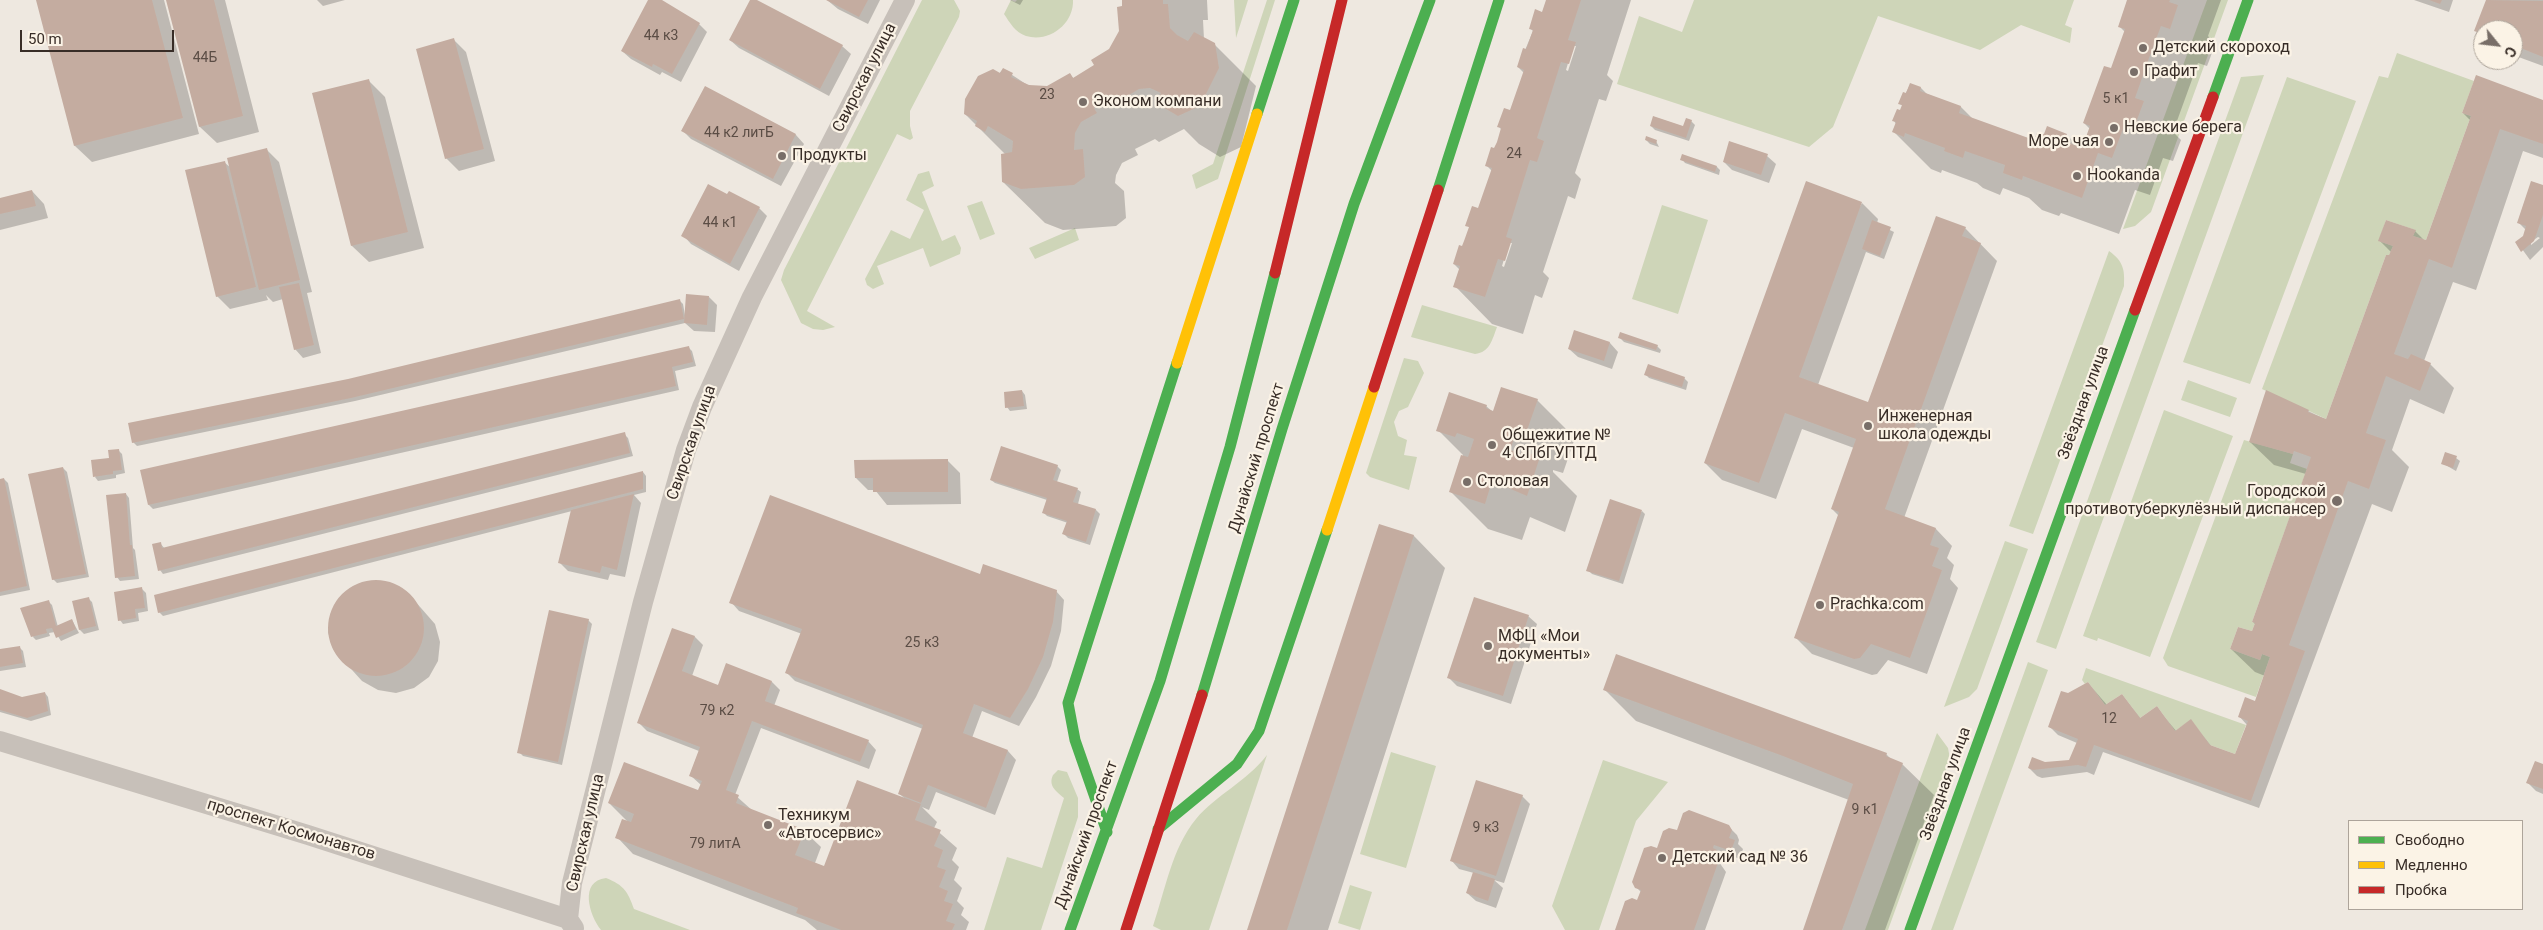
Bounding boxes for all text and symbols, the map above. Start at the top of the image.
scale bar [22,20,176,52]
street label: Свирская улица [829,20,901,136]
north arrow [2473,20,2523,70]
house number: 44 к3 [644,28,678,44]
text: 50 m [28,30,62,48]
place label: Детский скороход [2153,38,2290,58]
marker: Детский скороход [2137,42,2149,54]
text: С [2501,44,2519,60]
house number: 44Б [193,50,217,66]
place label: Графит [2144,62,2198,82]
marker: Графит [2128,66,2140,78]
house number: 23 [1039,87,1055,103]
house number: 5 к1 [2103,91,2129,107]
place label: Эконом компани [1093,92,1221,112]
marker: Эконом компани [1077,96,1089,108]
place label: Невские берега [2124,118,2242,138]
marker: Невские берега [2108,122,2120,134]
house number: 44 к2 литБ [704,125,774,141]
place label: Море чая [2028,132,2099,152]
marker: Море чая [2103,136,2115,148]
place label: Продукты [792,146,867,166]
house number: 24 [1506,146,1522,162]
marker: Продукты [776,150,788,162]
place label: Hookanda [2087,166,2160,186]
marker: Hookanda [2071,170,2083,182]
house number: 44 к1 [703,215,737,231]
street label: Звёздная улица [2055,344,2113,462]
street label: Дунайский проспект [1225,381,1289,535]
street label: Свирская улица [663,383,721,503]
place label: Инженерная школа одежды [1878,407,1991,445]
marker: Инженерная школа одежды [1862,420,1874,432]
place label: Общежитие № 4 СПбГУПТД [1502,426,1611,464]
marker: Общежитие № 4 СПбГУПТД [1486,439,1498,451]
place label: Столовая [1477,472,1549,492]
marker: Столовая [1461,476,1473,488]
place label: Городской противотуберкулёзный диспансер [2065,482,2326,520]
marker: Городской противотуберкулёзный диспансер [2330,494,2344,508]
place label: Prachka.com [1830,595,1924,615]
marker: Prachka.com [1814,599,1826,611]
place label: МФЦ «Мои документы» [1498,627,1590,665]
house number: 25 к3 [905,635,939,651]
marker: МФЦ «Мои документы» [1482,640,1494,652]
house number: 79 к2 [700,703,734,719]
house number: 12 [2101,711,2117,727]
street label: Звёздная улица [1917,725,1975,843]
street label: Дунайский проспект [1051,758,1123,912]
street label: Свирская улица [563,772,609,894]
street label: проспект Космонавтов [205,795,377,865]
house number: 9 к1 [1852,802,1878,818]
place label: Техникум «Автосервис» [778,806,882,844]
marker: Техникум «Автосервис» [762,819,774,831]
house number: 9 к3 [1473,820,1499,836]
legend [2348,820,2523,910]
text: Свободно [2395,831,2464,849]
house number: 79 литА [689,836,741,852]
place label: Детский сад № 36 [1672,848,1808,868]
marker: Детский сад № 36 [1656,852,1668,864]
text: Медленно [2395,856,2468,874]
text: Пробка [2395,881,2447,899]

